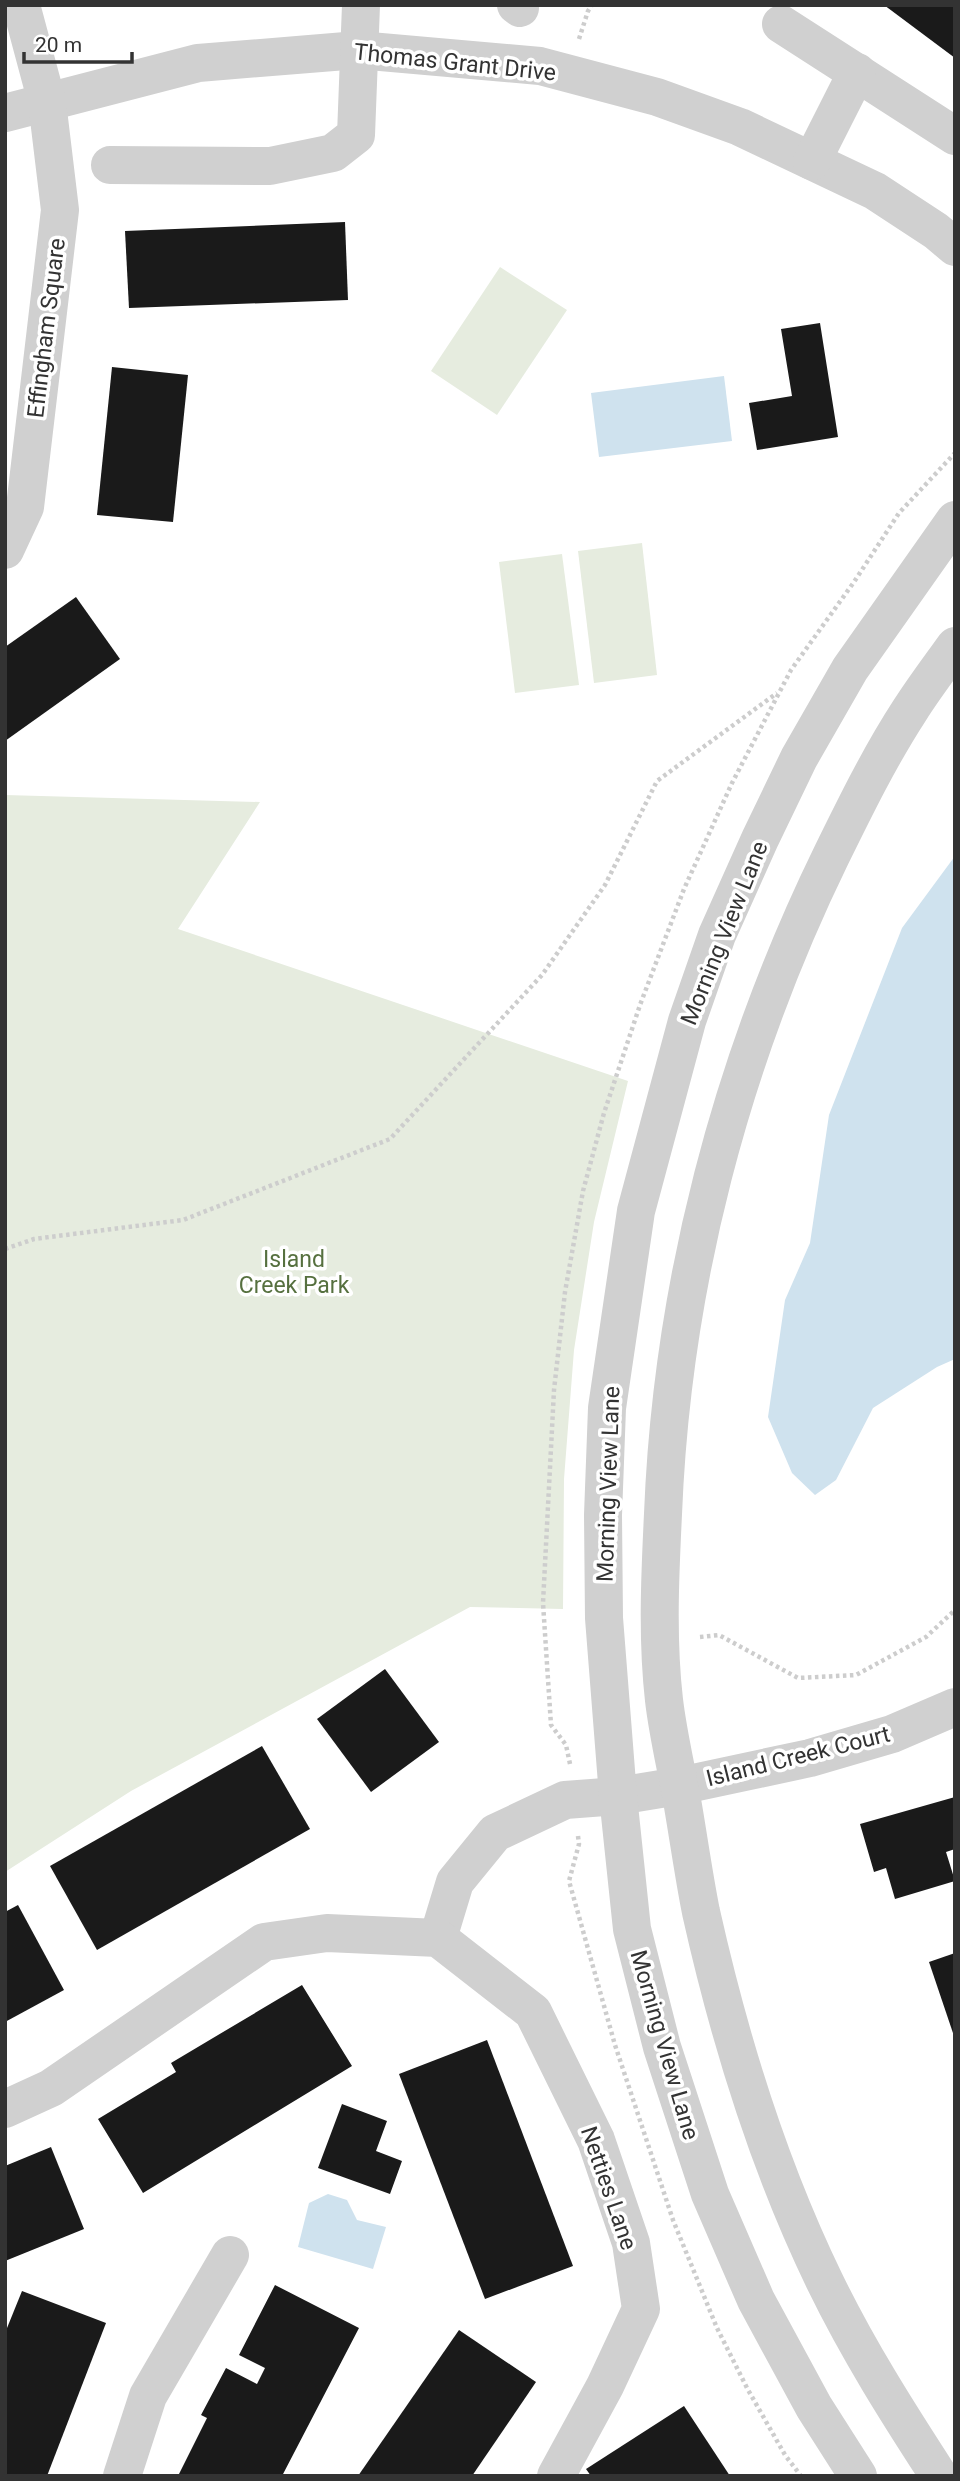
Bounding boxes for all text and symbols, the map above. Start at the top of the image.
scale bar [24,21,133,65]
text: 20 m [35,33,82,57]
street label: Thomas Grant Drive [353,38,557,87]
street label: Effingham Square [22,237,71,420]
street label: Morning View Lane [675,837,774,1029]
park label: Island Creek Park [239,1246,350,1299]
street label: Morning View Lane [592,1386,625,1582]
street label: Island Creek Court [703,1721,893,1792]
street label: Morning View Lane [625,1947,704,2143]
street label: Netties Lane [575,2123,642,2253]

